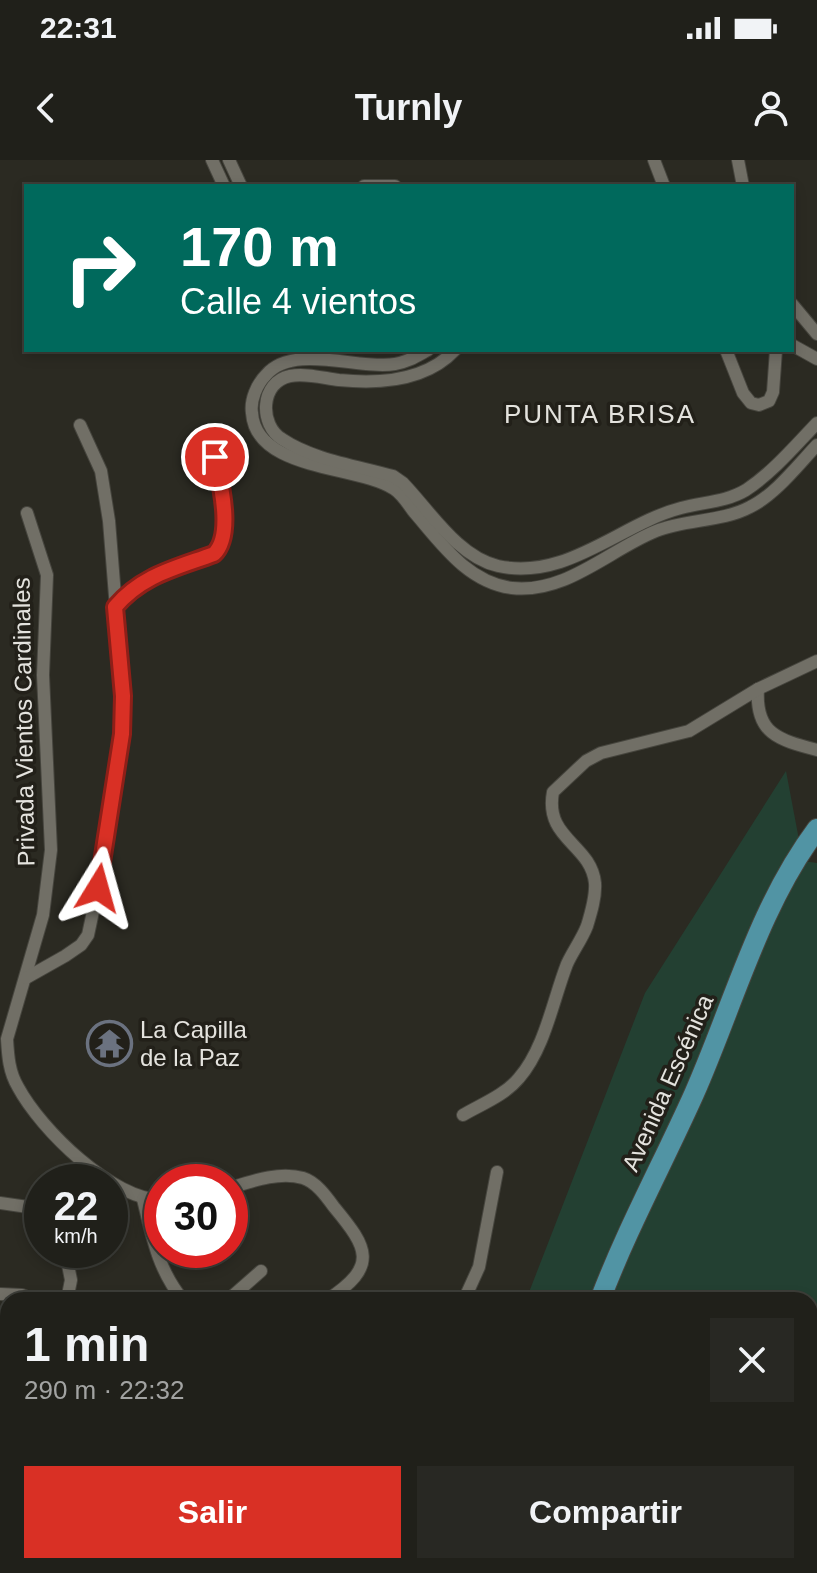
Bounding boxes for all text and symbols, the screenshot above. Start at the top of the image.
text: 22:31 [40,11,117,44]
icon: back [24,86,68,130]
icon: person [749,86,793,130]
text: Turnly [355,87,462,128]
text: 170 m [180,215,339,278]
icon: right [48,216,152,320]
text: Calle 4 vientos [180,281,416,322]
district label: PUNTA BRISA [504,399,696,429]
pin [181,423,249,491]
icon: arrive [193,435,237,479]
street label: Privada Vientos Cardinales [7,577,40,867]
position arrow [56,846,140,930]
street label: Avenida Escénica [616,990,719,1175]
place label: La Capilla de la Paz [140,1016,247,1071]
temple icon: La Capilla de la Paz [85,1020,133,1068]
speed limit sign: 30 [144,1164,248,1268]
text: 22 [54,1184,98,1228]
text: km/h [54,1225,98,1247]
text: 1 min [24,1318,149,1371]
button: close [710,1318,794,1402]
text: 290 m · 22:32 [24,1375,184,1405]
button: Salir [24,1466,401,1558]
button: Compartir [417,1466,794,1558]

